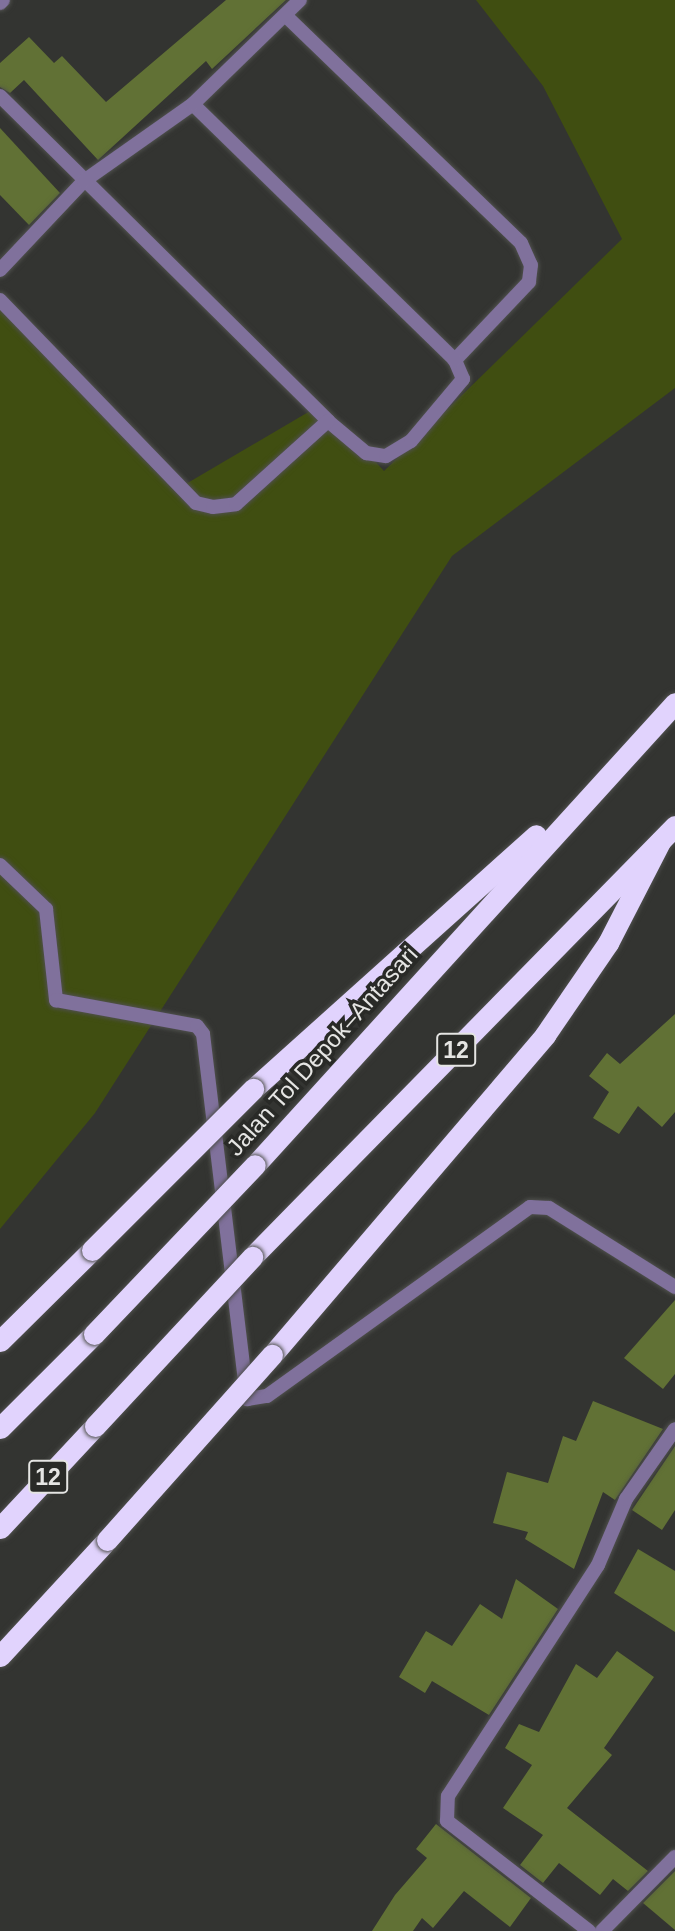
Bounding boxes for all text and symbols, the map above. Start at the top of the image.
street label: Jalan Tol Depok–Antasari [220,940,424,1162]
road number: 12 [435,1030,477,1070]
road number: 12 [27,1458,69,1496]

